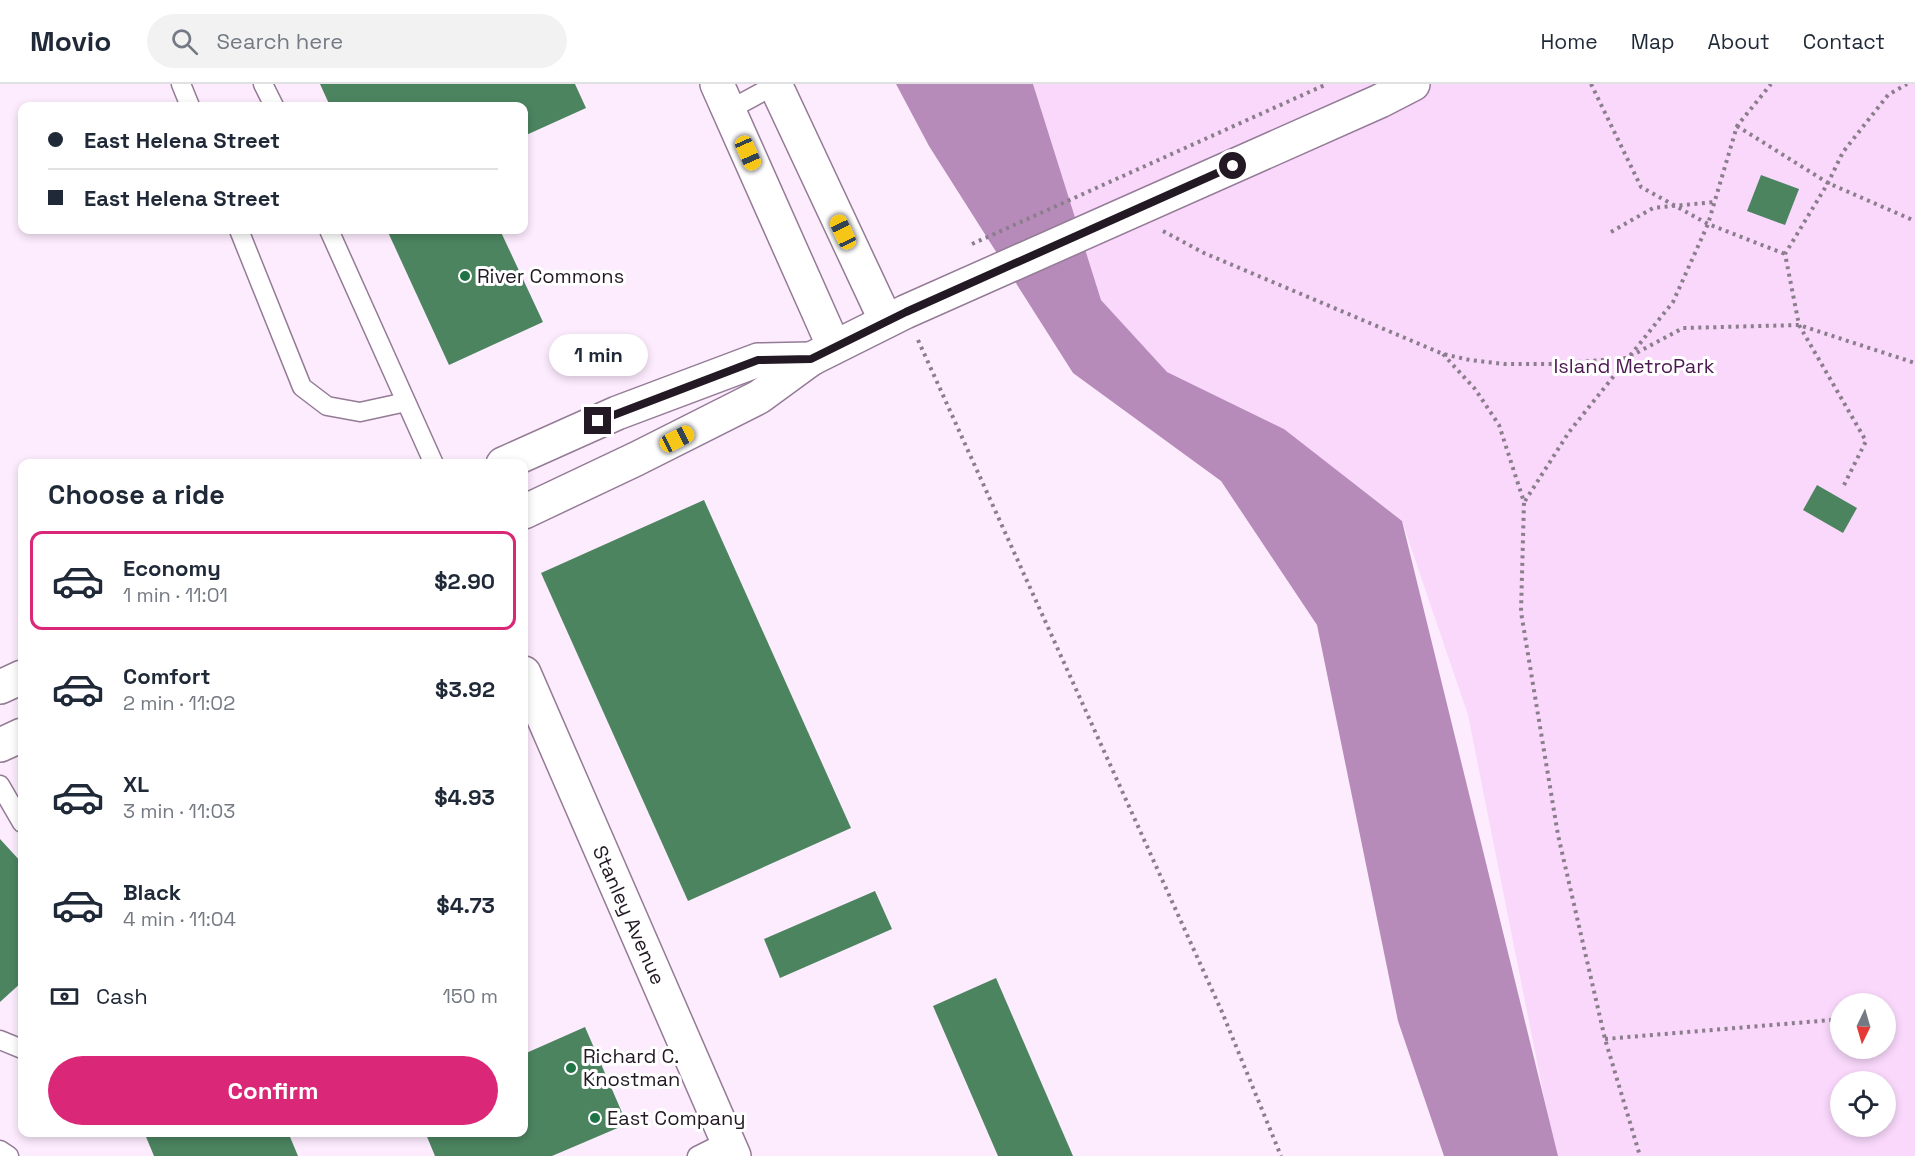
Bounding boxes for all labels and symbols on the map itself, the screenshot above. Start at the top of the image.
car [732,133,764,173]
route start [1219,152,1246,179]
car [827,212,859,252]
place label: River Commons [477,263,624,289]
marker: River Commons [458,269,472,283]
callout: 1 min [548,334,648,376]
park label: Island MetroPark [1553,353,1715,379]
route end [584,407,611,434]
car [657,423,697,455]
street label: Stanley Avenue [587,841,671,989]
north arrow [1830,993,1896,1059]
place label: Richard C. Knostman [583,1043,680,1092]
marker: Richard C. Knostman [564,1061,578,1075]
place label: East Company [607,1105,745,1131]
marker: East Company [588,1111,602,1125]

